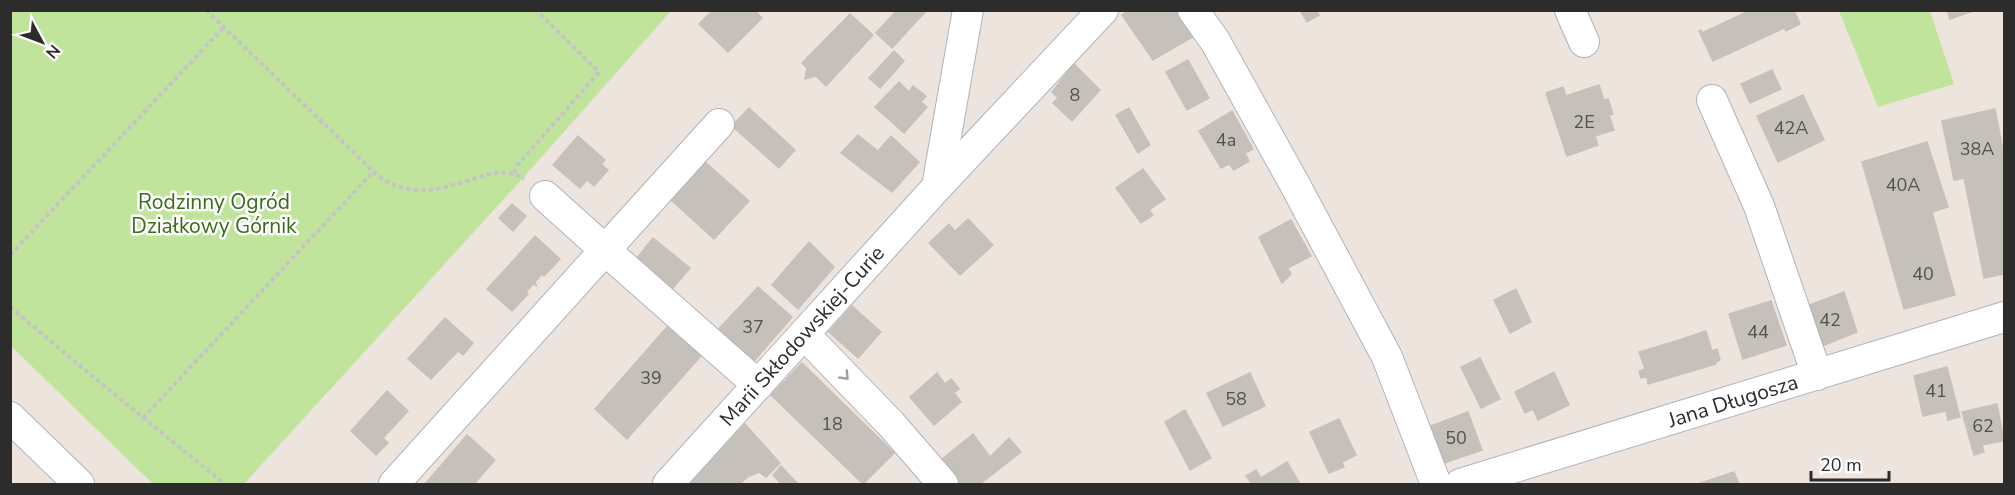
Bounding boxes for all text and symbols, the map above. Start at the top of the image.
north arrow [12,12,72,72]
text: N [40,39,65,63]
house number: 8 [1070,83,1080,107]
house number: 2E [1573,110,1595,134]
house number: 42A [1774,116,1808,140]
house number: 4a [1216,128,1236,152]
house number: 38A [1960,137,1994,161]
house number: 40A [1886,173,1920,197]
park label: Rodzinny Ogród Działkowy Górnik [131,188,297,240]
street label: Marii Skłodowskiej-Curie [713,240,891,432]
house number: 40 [1912,262,1934,286]
house number: 42 [1819,308,1841,332]
house number: 37 [742,315,764,339]
house number: 44 [1747,320,1769,344]
house number: 39 [640,366,662,390]
street label: Jana Długosza [1664,368,1802,434]
one-way arrow [837,369,848,380]
house number: 41 [1925,379,1947,403]
house number: 58 [1225,387,1247,411]
house number: 18 [821,412,843,436]
house number: 62 [1972,414,1994,438]
house number: 50 [1445,426,1467,450]
scale bar [1811,444,1889,482]
text: 20 m [1820,453,1862,477]

